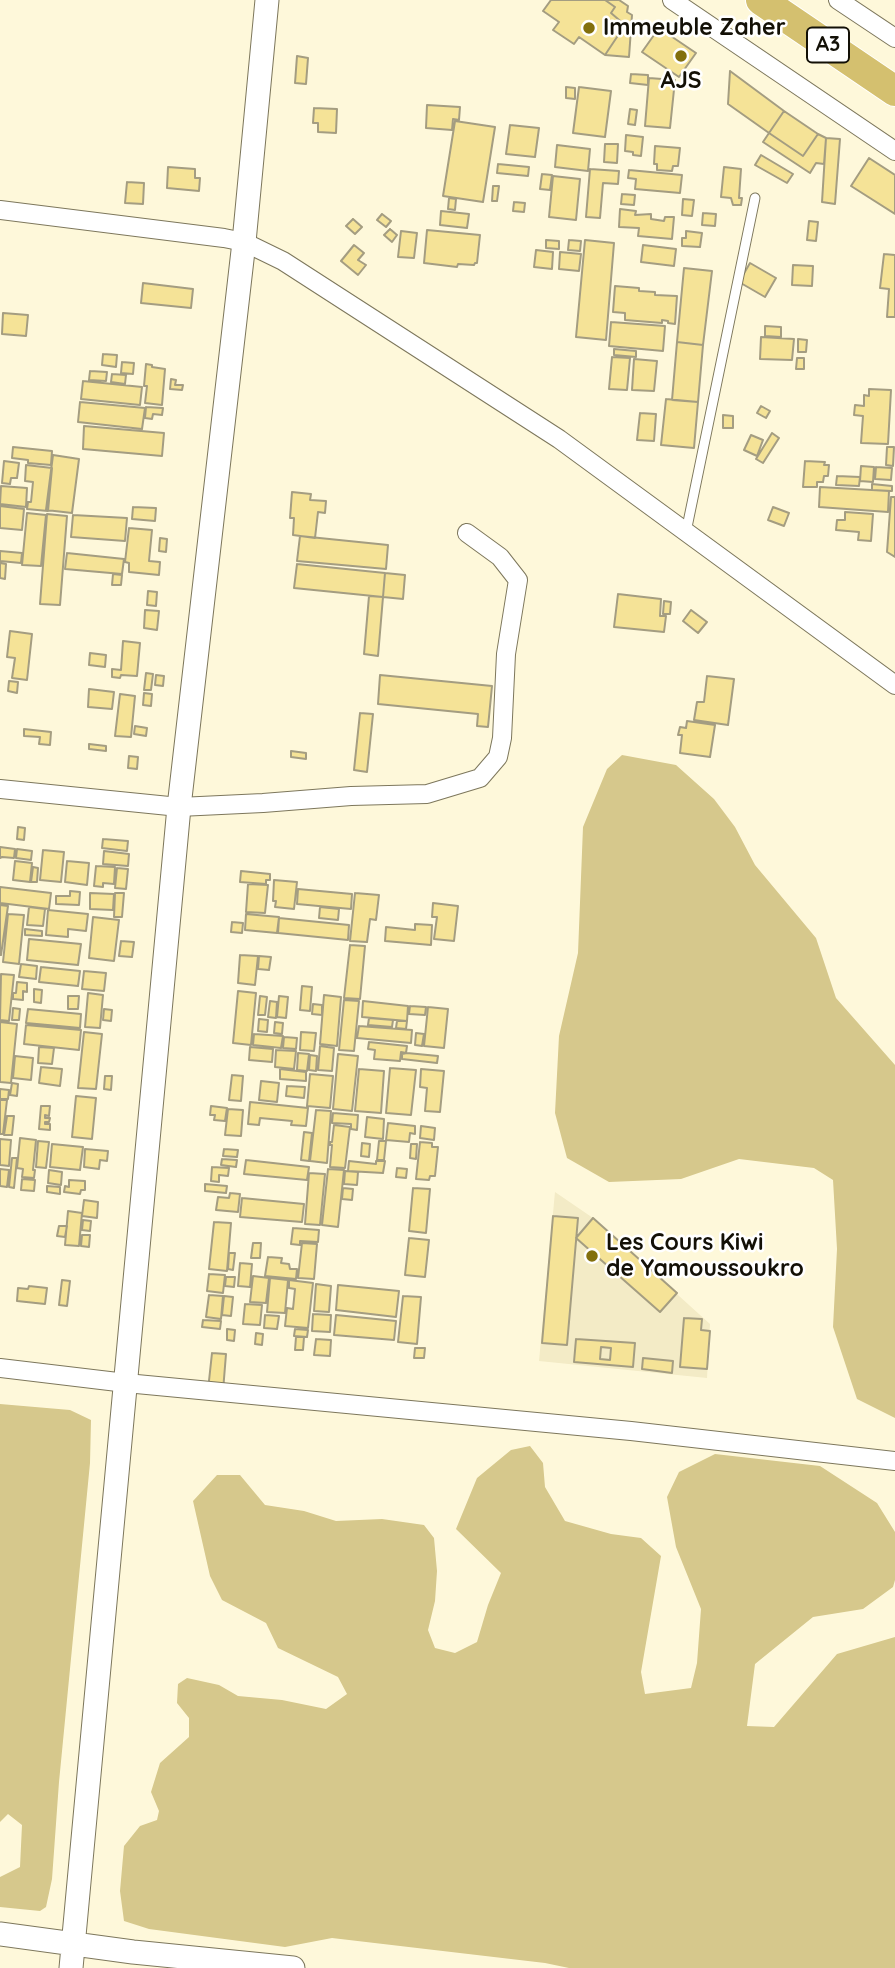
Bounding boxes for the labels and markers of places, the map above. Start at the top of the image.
place label: Immeuble Zaher [603,14,786,42]
marker: Immeuble Zaher [581,20,597,36]
marker: AJS [673,48,689,64]
place label: AJS [660,67,702,95]
place label: Les Cours Kiwi de Yamoussoukro [606,1229,804,1283]
marker: Les Cours Kiwi de Yamoussoukro [584,1248,600,1264]

